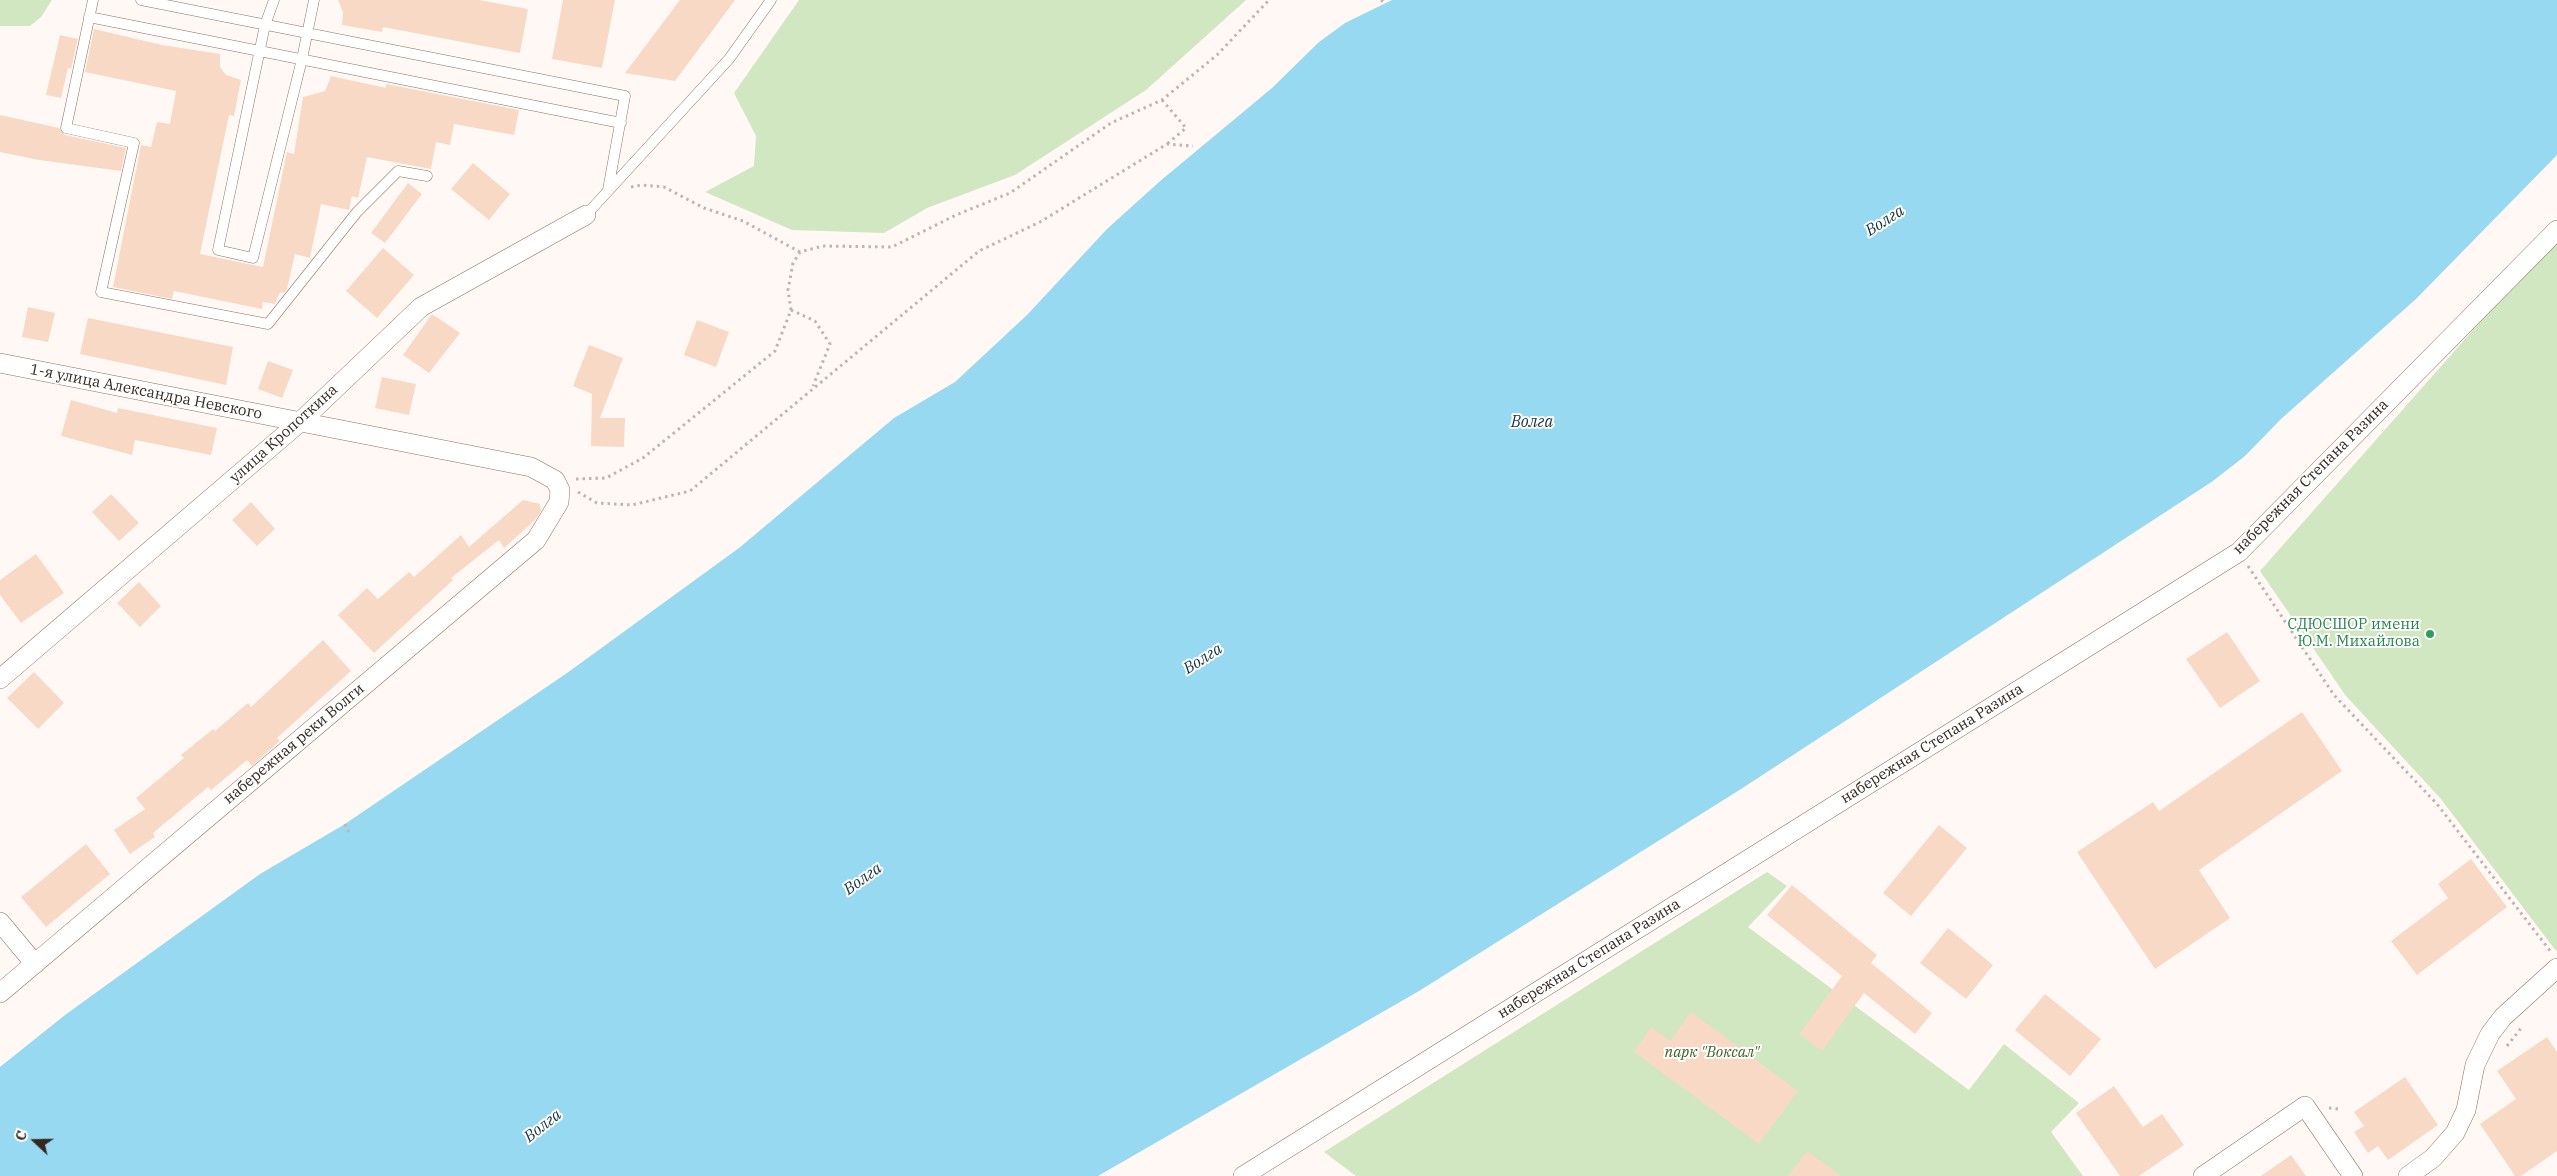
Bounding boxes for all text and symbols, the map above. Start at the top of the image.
water label: Волга [1862,201,1908,241]
street label: 1-я улица Александра Невского [28,361,264,423]
street label: улица Кропоткина [226,381,342,487]
street label: набережная Степана Разина [2230,396,2392,558]
water label: Волга [1511,412,1553,432]
place label: СДЮСШОР имени Ю.М. Михайлова [2288,616,2420,651]
marker: СДЮСШОР имени Ю.М. Михайлова [2424,628,2436,640]
water label: Волга [1180,639,1226,679]
street label: набережная реки Волги [220,680,368,808]
street label: набережная Степана Разина [1837,680,2027,808]
water label: Волга [840,859,886,899]
street label: набережная Степана Разина [1494,895,1684,1023]
park label: парк "Воксал" [1665,1044,1759,1062]
water label: Волга [520,1105,566,1147]
north arrow [10,1116,60,1166]
text: С [11,1128,31,1143]

